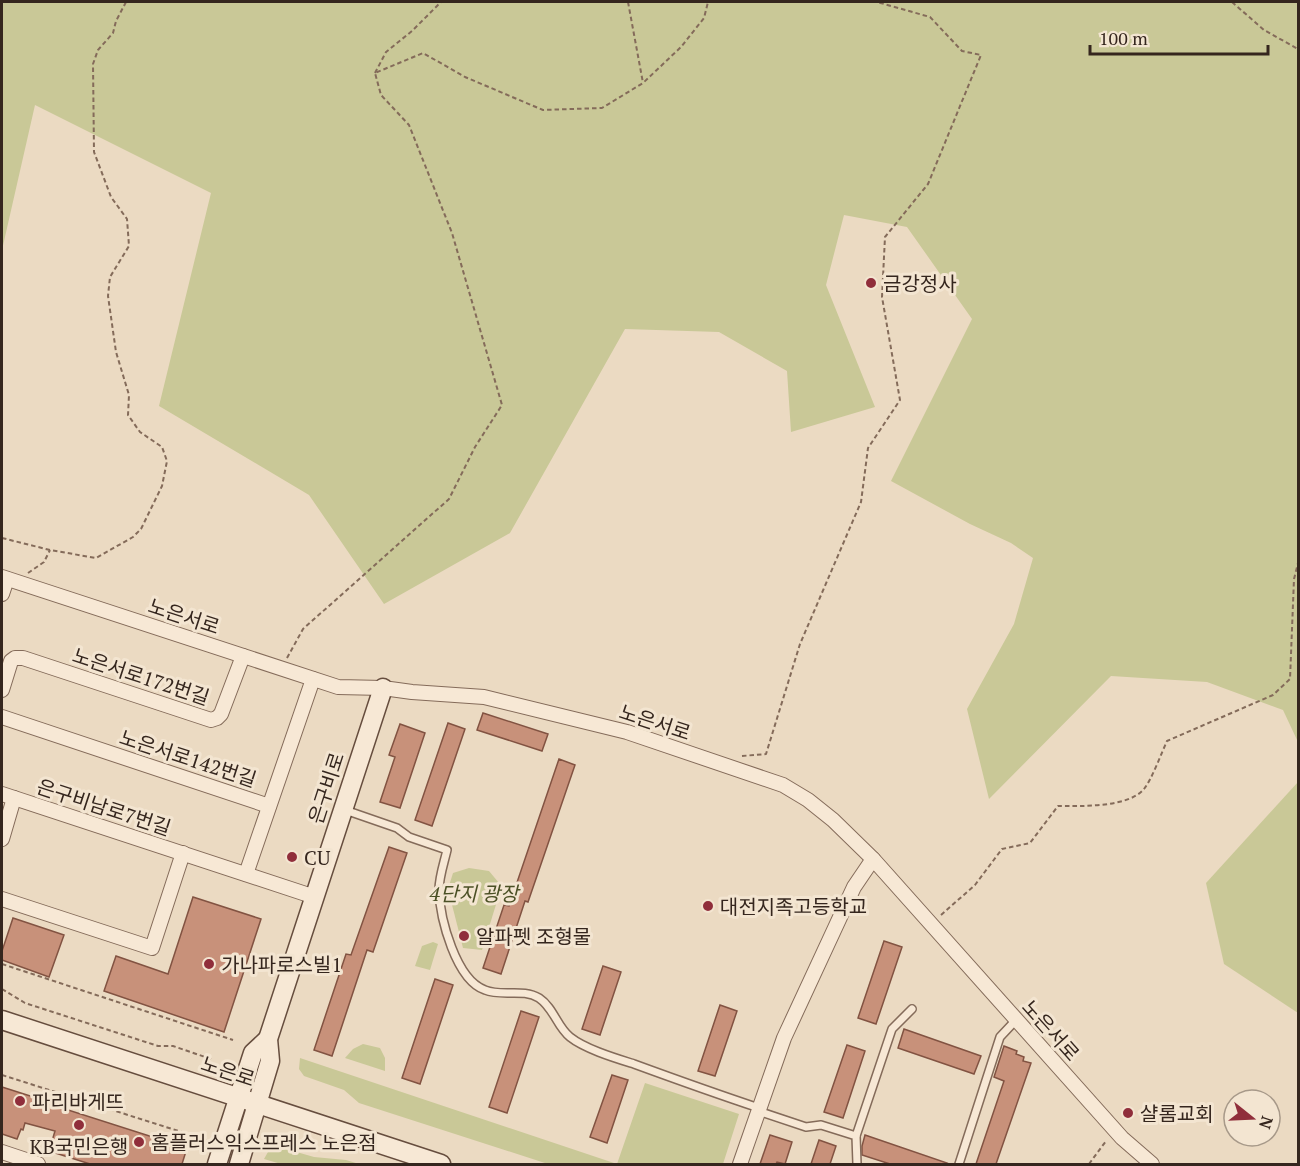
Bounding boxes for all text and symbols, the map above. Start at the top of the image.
scale bar [1090,18,1268,56]
text: 100 m [1099,26,1148,50]
place label: 금강정사 [883,270,957,297]
marker: 금강정사 [864,276,878,290]
street label: 노은서로 [145,592,223,640]
street label: 노은서로172번길 [69,641,213,711]
street label: 노은서로 [616,698,694,746]
street label: 노은서로142번길 [116,723,260,793]
street label: 은구비로 [302,749,350,827]
street label: 은구비남로7번길 [34,773,174,841]
place label: CU [304,844,331,871]
marker: CU [285,850,299,864]
park label: 4단지 광장 [429,880,521,907]
place label: 대전지족고등학교 [720,893,867,920]
marker: 대전지족고등학교 [701,899,715,913]
place label: 알파펫 조형물 [476,923,591,950]
marker: 알파펫 조형물 [457,929,471,943]
place label: 가나파로스빌1 [221,951,342,978]
marker: 가나파로스빌1 [202,957,216,971]
street label: 노은서로 [1016,994,1086,1066]
street label: 노은로 [198,1050,258,1092]
place label: 파리바게뜨 [32,1088,124,1115]
north arrow [1222,1088,1282,1148]
marker: 파리바게뜨 [13,1094,27,1108]
place label: 샬롬교회 [1140,1100,1214,1127]
marker: 샬롬교회 [1121,1106,1135,1120]
text: N [1254,1113,1279,1132]
marker: KB국민은행 [72,1118,86,1132]
place label: 홈플러스익스프레스 노은점 [151,1129,377,1156]
place label: KB국민은행 [30,1133,128,1160]
marker: 홈플러스익스프레스 노은점 [132,1135,146,1149]

